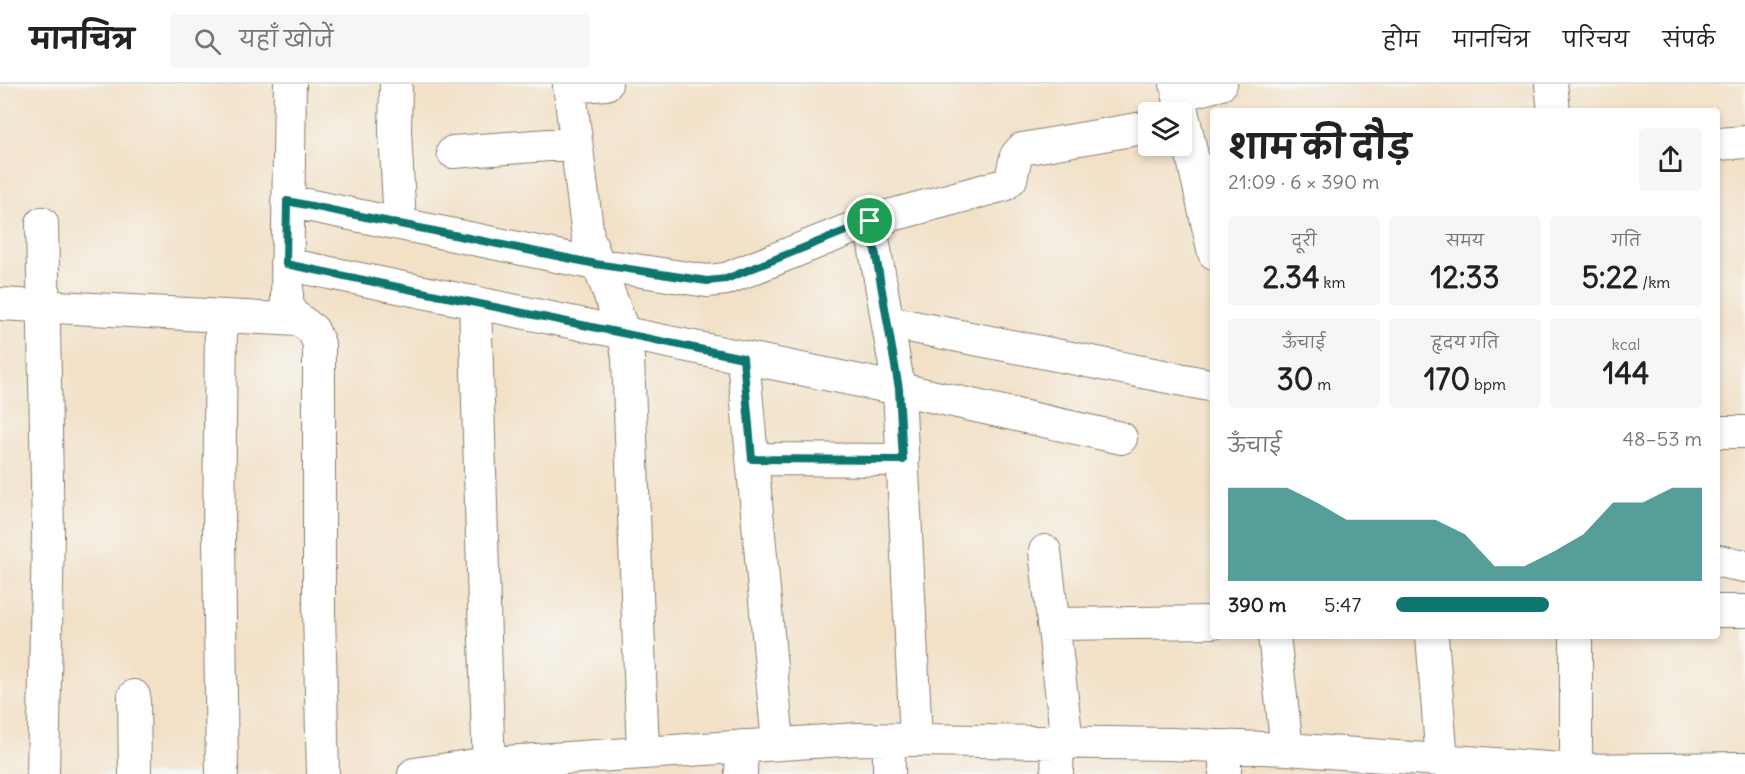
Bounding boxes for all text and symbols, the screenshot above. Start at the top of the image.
search box [170,14,590,68]
text: मानचित्र [30,21,134,57]
icon: search [191,25,224,58]
text: यहाँ खोजें [239,25,333,53]
text: होम [1383,26,1420,53]
text: मानचित्र [1453,26,1530,53]
text: परिचय [1563,26,1629,53]
text: संपर्क [1662,26,1715,53]
map controls [1138,102,1192,156]
button: layers [1138,102,1192,156]
text: शाम की दौड़ [1228,125,1411,167]
button: share [1639,128,1702,191]
text: 21:09 · 6 × 390 m [1228,169,1380,194]
pin [844,195,895,246]
icon: arrive [853,204,886,237]
text: दूरी [1291,230,1317,250]
text: समय [1446,230,1484,250]
text: गति [1611,230,1641,250]
text: 2.34 [1262,258,1320,296]
text: 12:33 [1430,258,1500,296]
text: 5:22 [1582,258,1639,296]
text: km [1320,272,1346,292]
text: /km [1639,272,1670,292]
text: ऊँचाई [1283,332,1325,352]
text: हृदय गति [1431,332,1499,352]
text: kcal [1612,334,1640,354]
text: 144 [1603,354,1649,392]
text: 30 [1277,360,1313,398]
text: 170 [1424,360,1470,398]
text: m [1313,374,1331,394]
text: bpm [1470,374,1506,394]
text: 48–53 m [1622,426,1702,451]
text: ऊँचाई [1228,432,1282,457]
text: 390 m [1228,592,1286,617]
text: 5:47 [1324,592,1361,617]

